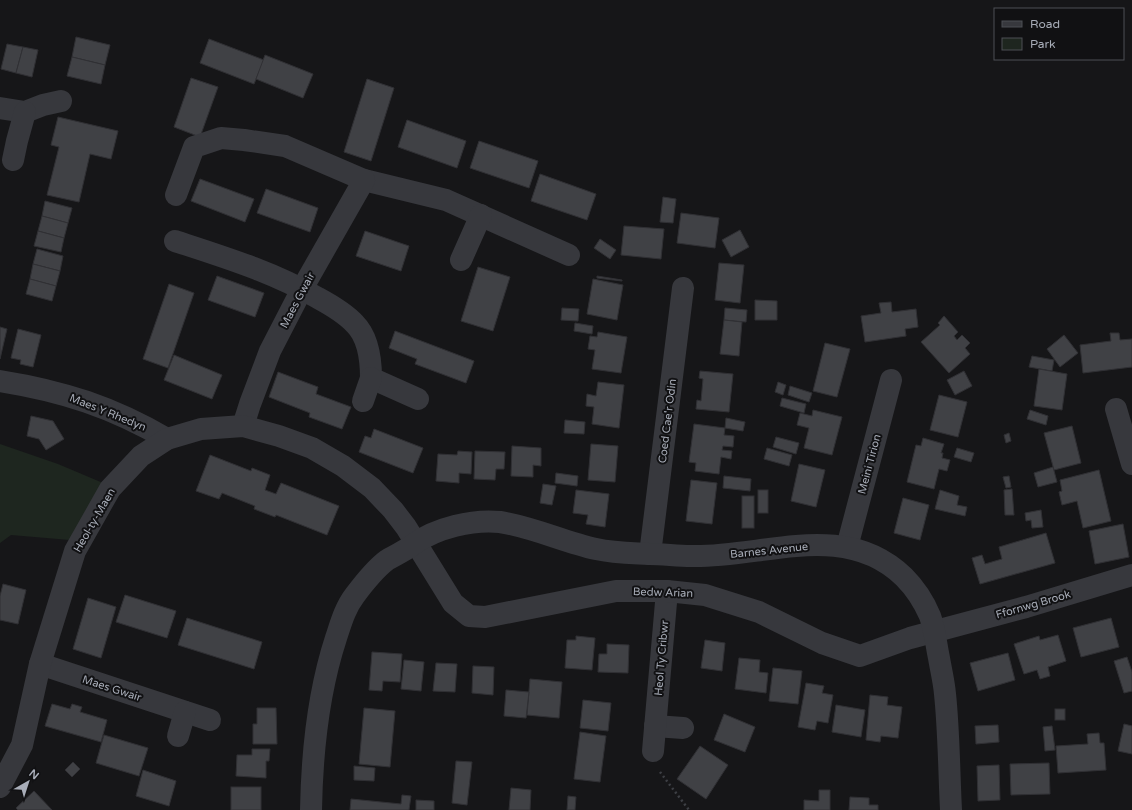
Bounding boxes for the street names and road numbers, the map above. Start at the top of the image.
street label: Maes Gwair [277,269,318,330]
street label: Coed Cae'r Odin [656,378,679,464]
street label: Maes Y Rhedyn [68,391,148,434]
street label: Meini Tirion [855,433,884,495]
street label: Heol-ty-Maen [71,486,118,555]
street label: Barnes Avenue [729,540,809,561]
street label: Bedw Arian [633,585,693,600]
street label: Ffornwg Brook [994,588,1072,621]
street label: Heol Ty Cribwr [652,619,671,696]
street label: Maes Gwair [81,673,144,704]

